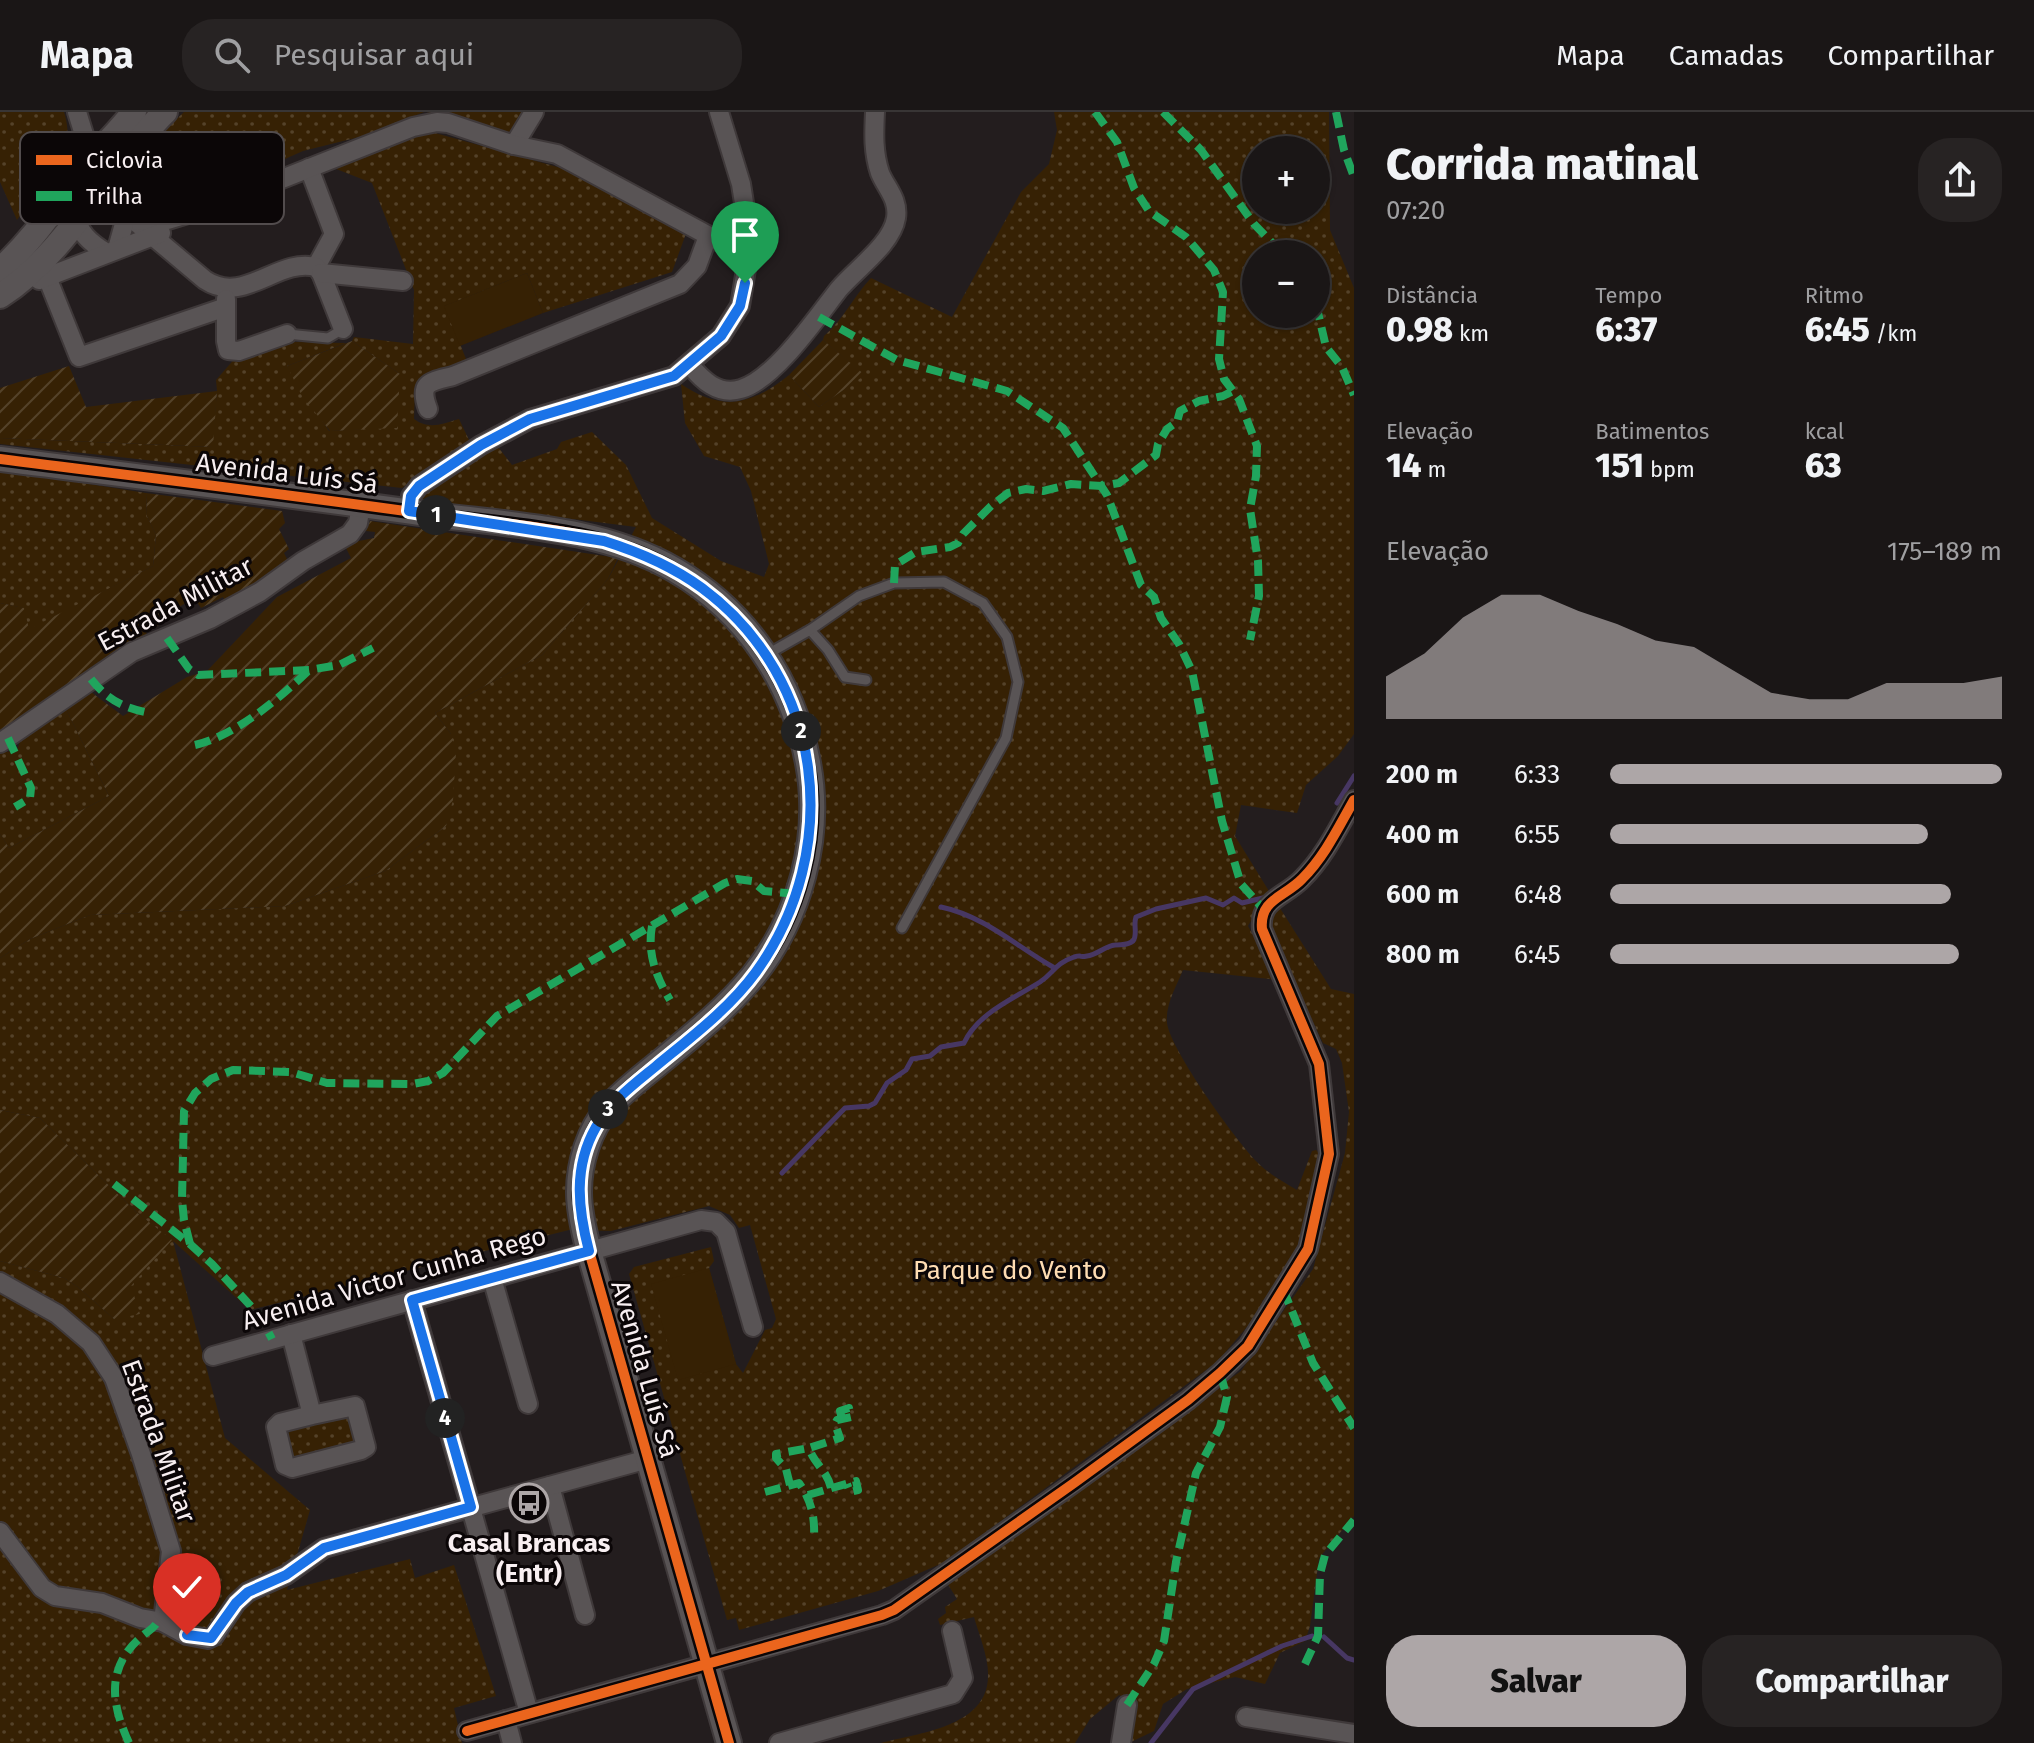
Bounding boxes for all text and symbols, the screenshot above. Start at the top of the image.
search box [182,19,742,91]
text: Mapa [40,32,134,78]
icon: search [210,33,254,77]
text: Pesquisar aqui [274,37,474,73]
text: Mapa [1556,39,1625,72]
text: Camadas [1669,39,1783,72]
text: Compartilhar [1827,39,1994,72]
legend [20,132,284,224]
map controls [1242,136,1330,328]
button: + [1242,136,1330,224]
text: Corrida matinal [1386,138,1698,191]
button: share [1918,138,2002,222]
text: Ciclovia [86,147,163,174]
text: Trilha [86,183,143,210]
text: 07:20 [1386,195,1445,226]
pin [711,201,779,283]
icon: arrive [723,213,767,257]
button: − [1242,240,1330,328]
text: Distância [1386,282,1478,309]
text: Tempo [1595,282,1662,309]
text: Ritmo [1805,282,1864,309]
text: 0.98 [1386,309,1453,350]
text: 6:37 [1595,309,1657,350]
text: 6:45 [1805,309,1870,350]
text: km [1453,320,1489,347]
text: /km [1870,320,1917,347]
text: Elevação [1386,418,1473,445]
text: Batimentos [1595,418,1709,445]
text: kcal [1805,418,1844,445]
text: 14 [1386,445,1422,486]
text: 151 [1595,445,1644,486]
text: 63 [1805,445,1842,486]
street label: Avenida Luís Sá [194,447,380,500]
text: m [1422,456,1446,483]
text: bpm [1644,456,1695,483]
pin: 1 [416,495,456,535]
text: 1 [431,501,441,528]
text: Elevação [1386,536,1489,567]
text: 175–189 m [1887,536,2002,567]
street label: Estrada Militar [92,551,258,658]
pin: 2 [781,711,821,751]
text: 2 [795,717,807,744]
text: 200 m [1386,759,1458,790]
text: 6:33 [1514,759,1560,790]
text: 400 m [1386,819,1459,850]
text: 6:55 [1514,819,1560,850]
text: 600 m [1386,879,1459,910]
text: 6:48 [1514,879,1562,910]
text: 800 m [1386,939,1460,970]
text: 6:45 [1514,939,1561,970]
pin: 3 [588,1089,628,1129]
text: 3 [602,1095,614,1122]
street label: Avenida Victor Cunha Rego [239,1220,550,1337]
park label: Parque do Vento [913,1255,1107,1286]
street label: Avenida Luís Sá [604,1277,685,1462]
street label: Estrada Militar [115,1355,202,1527]
pin: 4 [425,1398,465,1438]
text: 4 [439,1404,451,1431]
bus stop icon: Casal Brancas (Entr) [508,1482,550,1524]
place label: Casal Brancas (Entr) [448,1528,611,1589]
pin [153,1553,221,1635]
icon: check [165,1565,209,1609]
button: Salvar [1386,1635,1686,1727]
button: Compartilhar [1702,1635,2002,1727]

